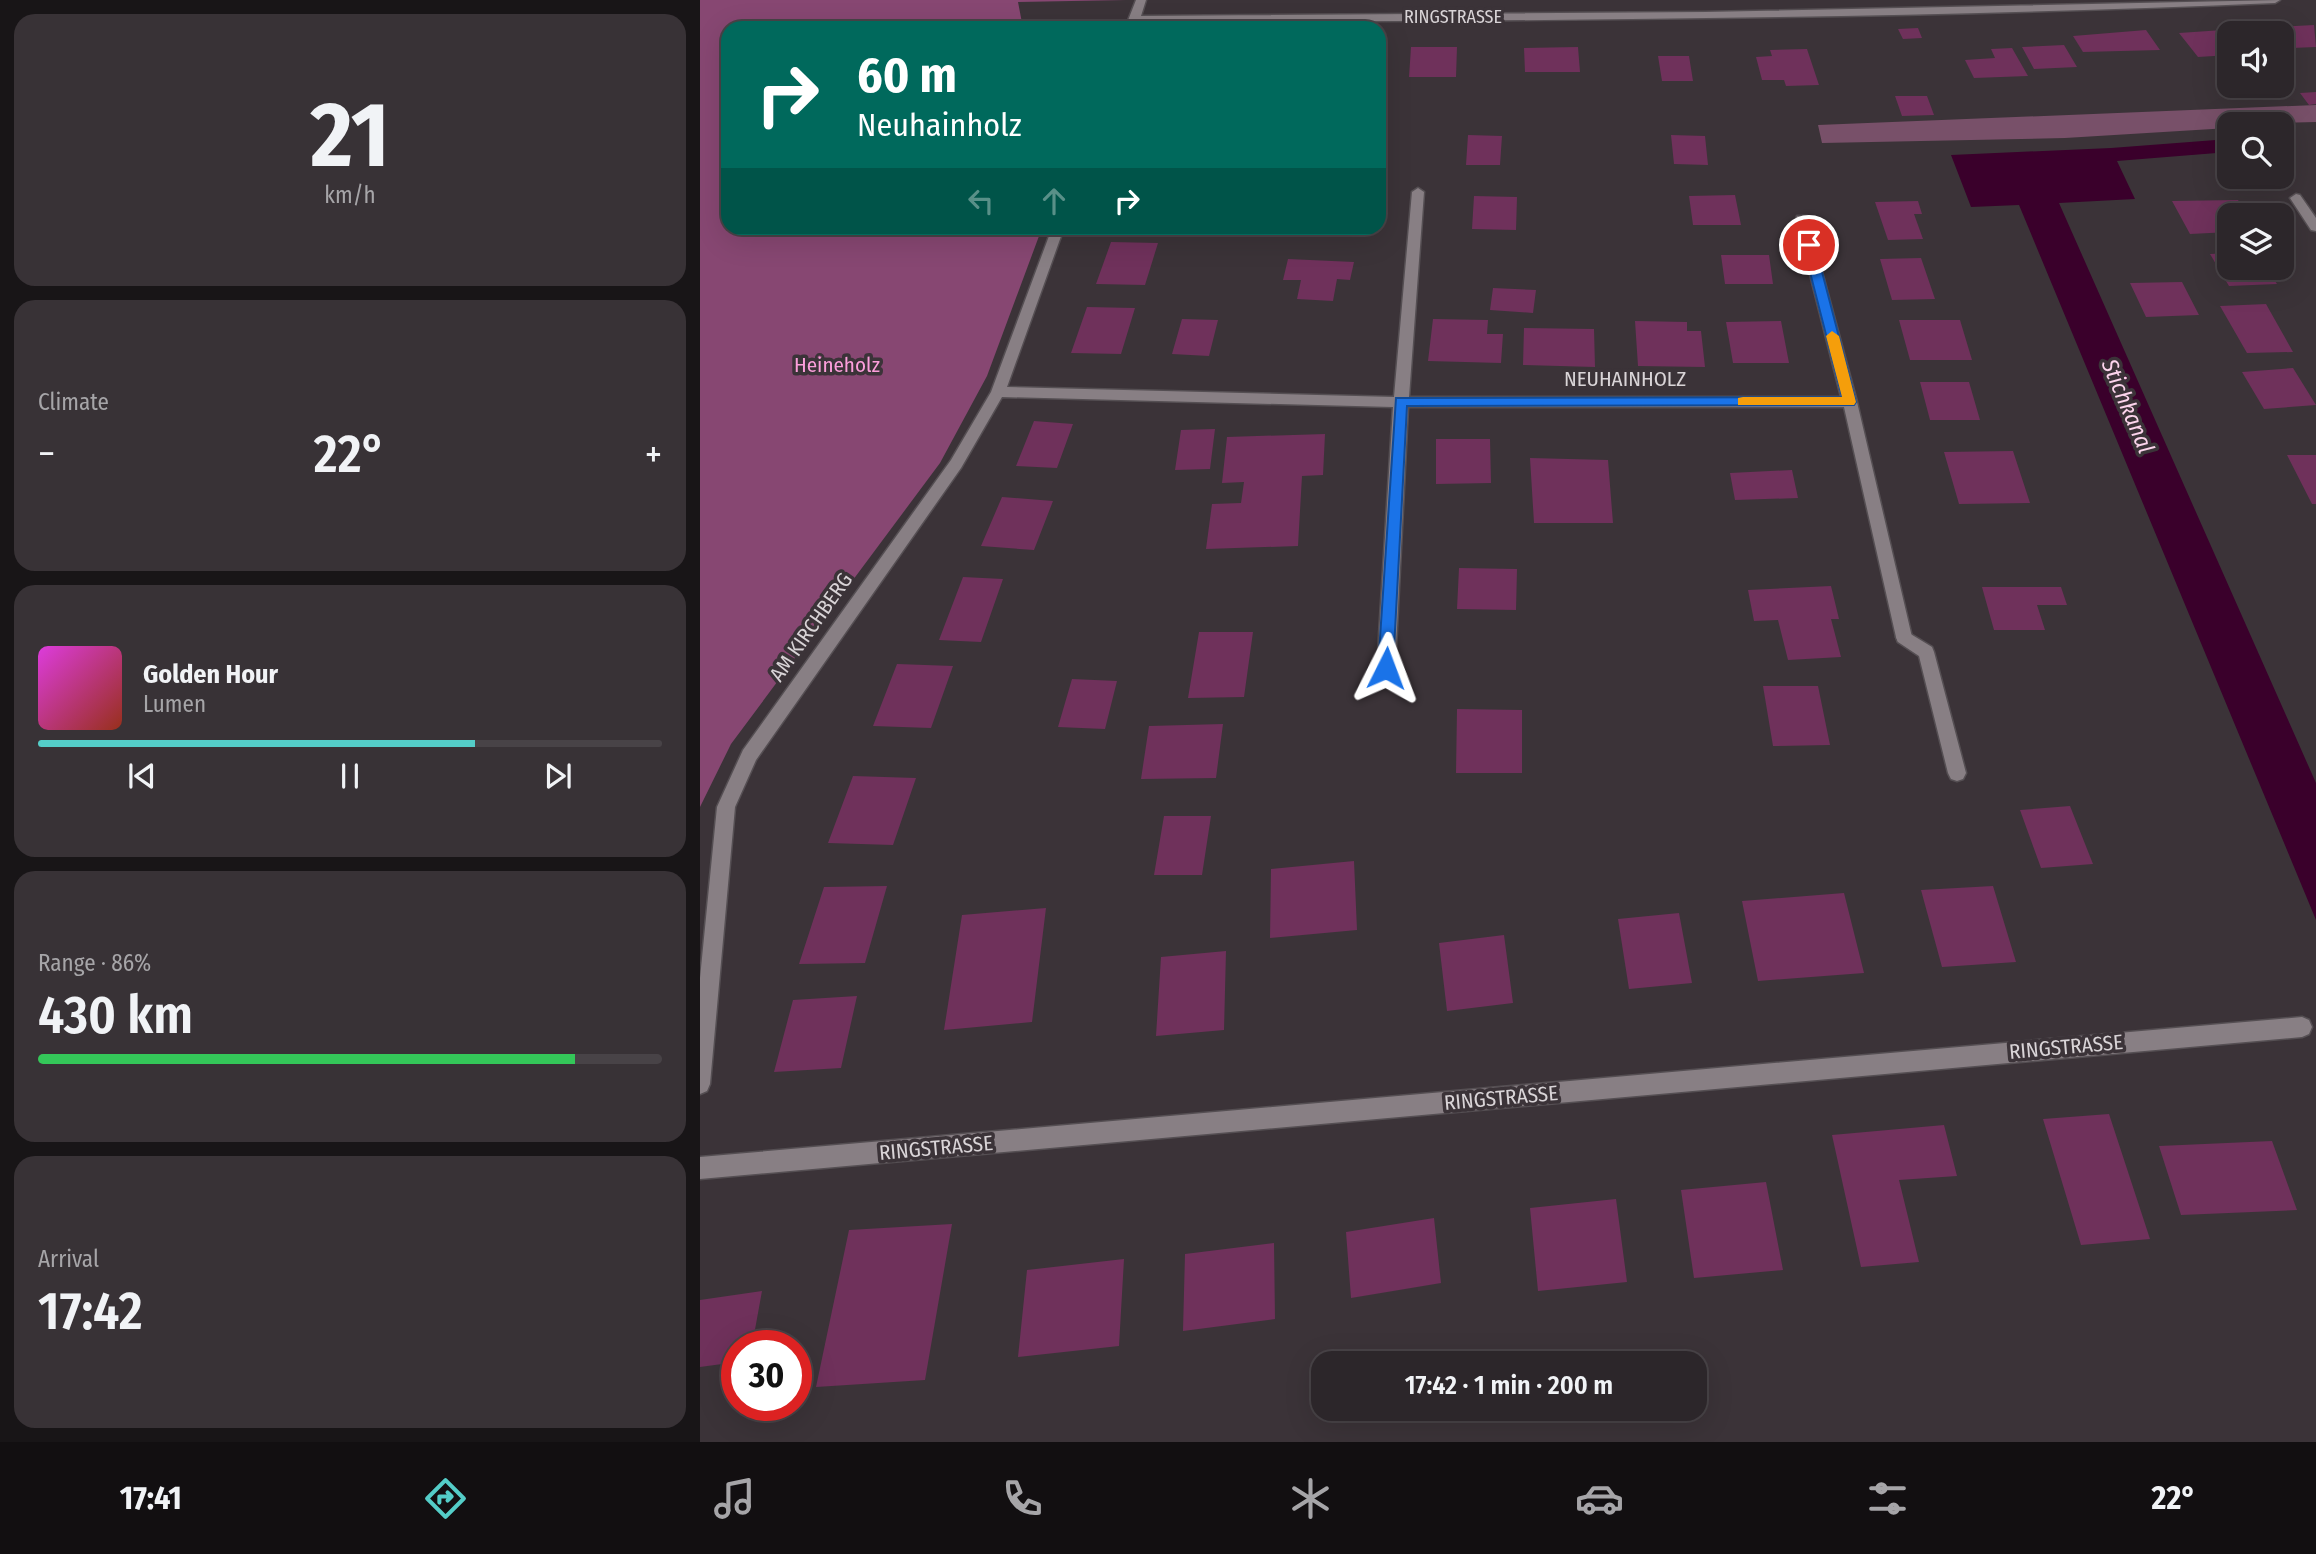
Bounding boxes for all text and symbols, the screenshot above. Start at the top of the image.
street label: RINGSTRASSE [1404,6,1502,28]
map controls [2217,21,2294,280]
button: sound [2217,21,2294,98]
text: 60 m [857,46,957,105]
icon: right [742,49,833,140]
text: 21 [310,81,390,190]
text: Neuhainholz [857,106,1022,144]
button: search [2217,112,2294,189]
text: km/h [324,181,376,209]
icon: left [962,182,1000,220]
icon: ahead [1035,182,1073,220]
icon: right [1108,182,1146,220]
button: layers [2217,203,2294,280]
pin [1779,215,1839,275]
icon: arrive [1790,226,1828,264]
park label: Heineholz [794,352,880,378]
water label: Stichkanal [2095,354,2160,457]
street label: NEUHAINHOLZ [1564,366,1686,392]
text: Climate [38,388,109,416]
text: 22° [314,423,386,486]
text: − [38,431,55,477]
text: + [645,431,662,477]
street label: AM KIRCHBERG [764,568,858,686]
position arrow [1349,631,1423,705]
text: Golden Hour [143,659,278,690]
text: Lumen [143,690,206,718]
icon: previous [123,757,161,795]
icon: pause [331,757,369,795]
icon: next [539,757,577,795]
text: Range · 86% [38,949,151,977]
text: 430 km [38,984,193,1047]
street label: RINGSTRASSE [2008,1029,2124,1065]
street label: RINGSTRASSE [1443,1080,1559,1116]
street label: RINGSTRASSE [878,1130,994,1166]
text: Arrival [38,1245,99,1273]
text: 17:42 [38,1280,143,1343]
speed limit sign: 30 [721,1330,812,1421]
text: 17:42 · 1 min · 200 m [1405,1370,1613,1401]
icon: directions [421,1474,470,1523]
icon: music [710,1474,759,1523]
icon: phone [998,1474,1047,1523]
icon: climate [1286,1474,1335,1523]
icon: car [1575,1474,1624,1523]
icon: filters [1863,1474,1912,1523]
text: 17:41 [120,1479,182,1517]
text: 22° [2152,1479,2196,1517]

